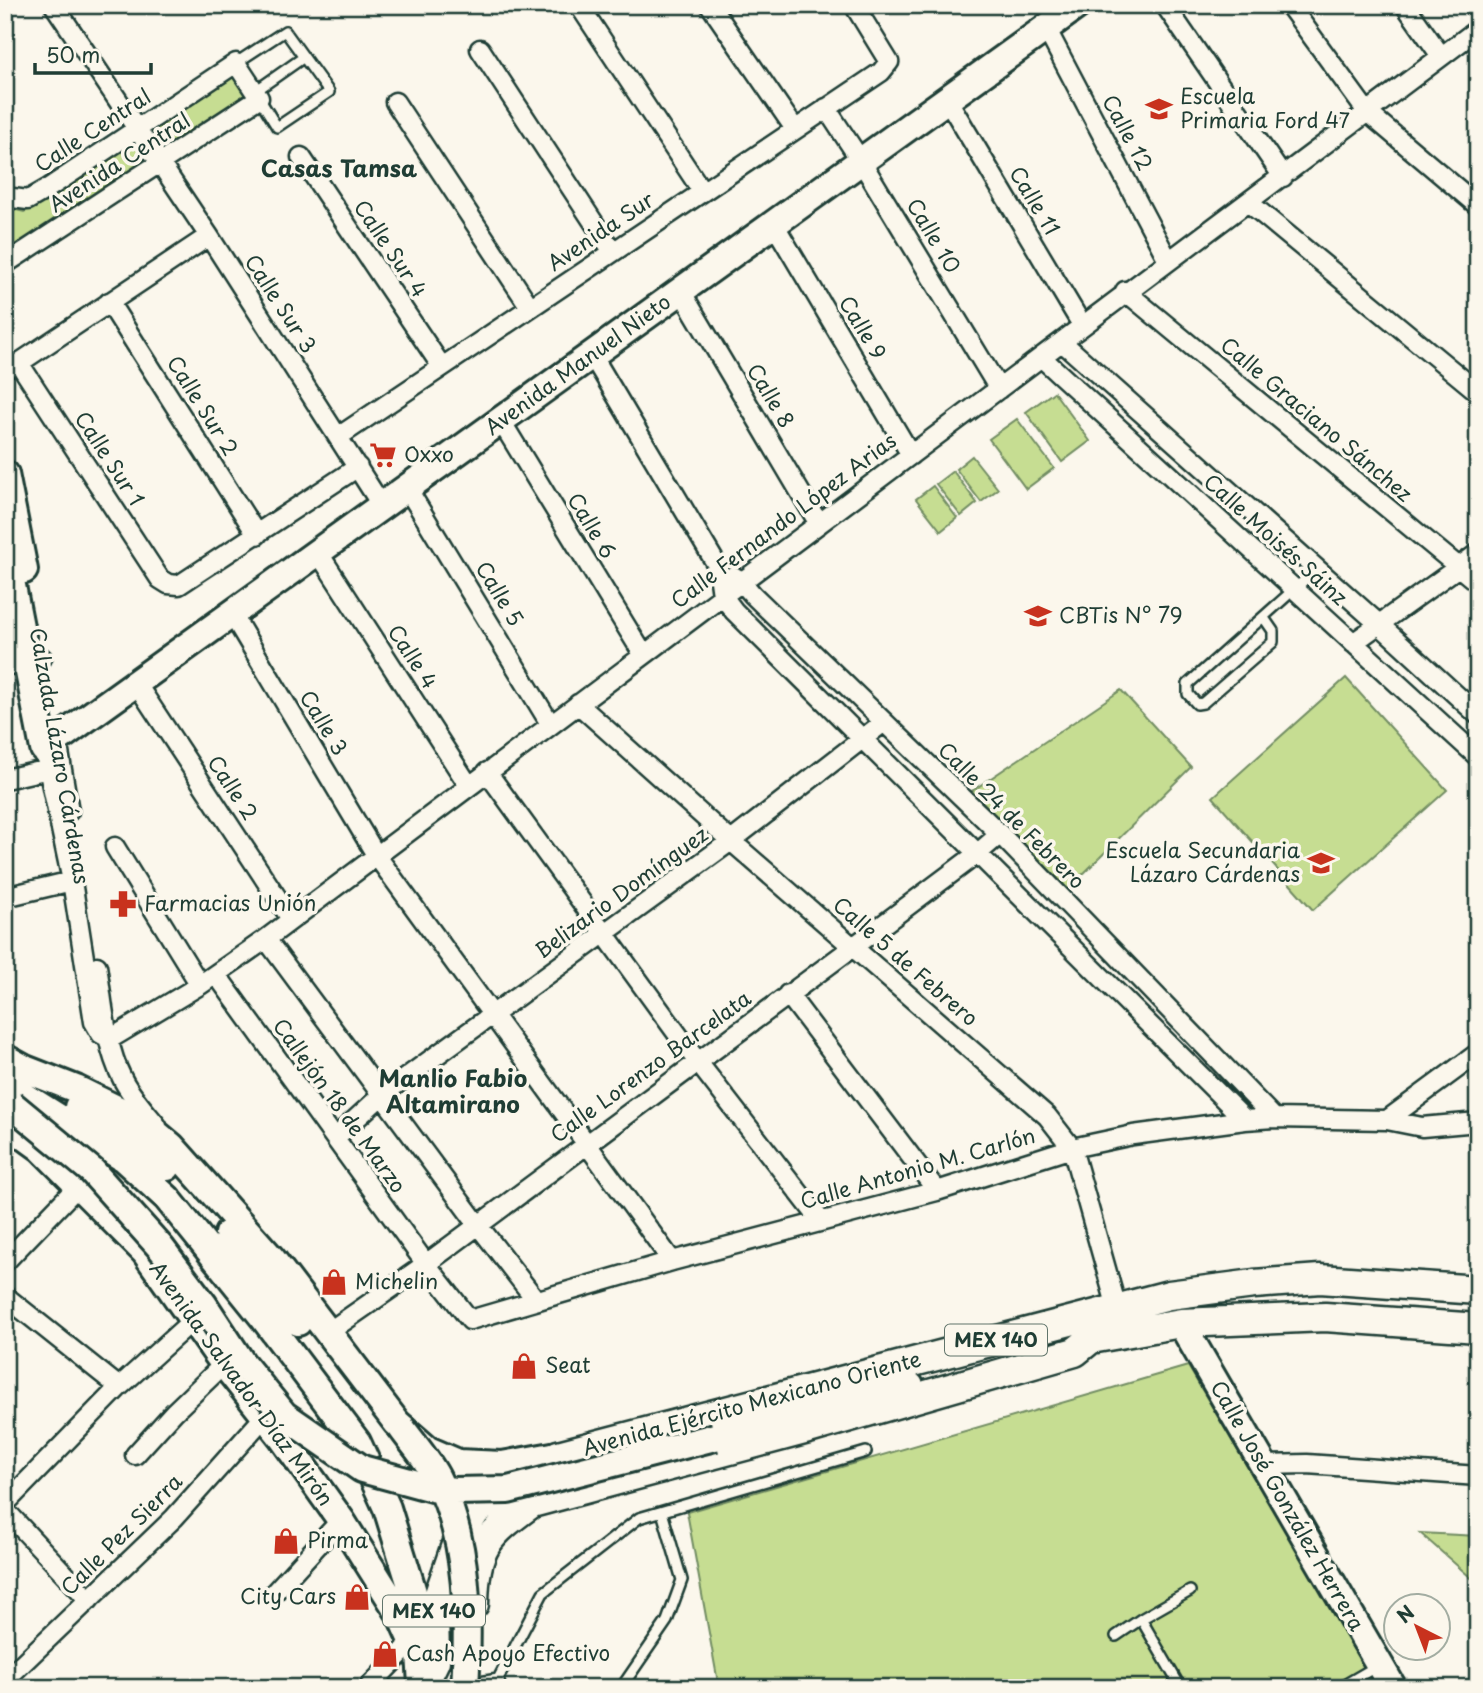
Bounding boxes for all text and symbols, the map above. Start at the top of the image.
scale bar [35,32,150,76]
text: 50 m [46,38,100,70]
place label: Escuela Primaria Ford 47 [1180,79,1350,135]
street label: Calle Central [27,80,157,179]
street label: Calle 12 [1095,88,1162,176]
school or university icon: Escuela Primaria Ford 47 [1144,94,1174,124]
street label: Avenida Central [42,103,196,219]
district label: Casas Tamsa [261,150,417,185]
street label: Calle 11 [1003,159,1069,240]
street label: Avenida Sur [540,183,660,278]
street label: Calle 10 [900,191,970,279]
street label: Calle Sur 4 [347,192,436,303]
street label: Calle Sur 3 [238,247,326,359]
street label: Avenida Manuel Nieto [477,285,676,442]
street label: Calle 9 [832,289,895,365]
street label: Calle Graciano Sánchez [1214,328,1420,509]
street label: Calle Sur 2 [160,349,247,461]
street label: Calle 8 [740,357,804,433]
street label: Calle Sur 1 [68,404,153,512]
street label: Calle Fernando López Arias [663,424,902,615]
place label: Oxxo [404,437,454,469]
supermarket icon: Oxxo [368,440,398,470]
street label: Calle Moisés Sáinz [1197,465,1355,612]
street label: Calle 6 [561,486,625,564]
street label: Calle 5 [469,554,533,632]
place label: CBTis N° 79 [1059,598,1183,630]
school or university icon: CBTis N° 79 [1023,601,1053,631]
street label: Calle 4 [381,617,446,694]
street label: Calzada Lázaro Cárdenas [23,625,99,887]
street label: Calle 3 [293,683,357,761]
street label: Calle 24 de Febrero [932,734,1093,895]
street label: Calle 2 [201,748,267,826]
street label: Belizario Domínguez [528,818,714,965]
place label: Escuela Secundaria Lázaro Cárdenas [1105,833,1301,889]
school or university icon: Escuela Secundaria Lázaro Cárdenas [1306,848,1336,878]
place label: Farmacias Unión [144,886,316,918]
street label: Calle 5 de Febrero [827,888,986,1033]
pharmacy icon: Farmacias Unión [108,889,138,919]
street label: Calle Lorenzo Barcelata [543,981,758,1149]
street label: Callejón 18 de Marzo [266,1011,415,1199]
district label: Manlio Fabio Altamirano [379,1060,527,1121]
street label: Calle Antonio M. Carlón [796,1118,1039,1216]
street label: Avenida Salvador Díaz Mirón [143,1254,342,1512]
place label: Michelin [355,1264,438,1296]
shop icon: Michelin [319,1267,349,1297]
road number: MEX 140 [945,1324,1047,1356]
street label: Avenida Ejército Mexicano Oriente [579,1341,924,1463]
place label: Seat [545,1348,591,1380]
shop icon: Seat [509,1351,539,1381]
street label: Calle José González Herrera [1204,1374,1374,1636]
street label: Calle Pez Sierra [52,1465,189,1602]
place label: Pirma [307,1523,369,1555]
shop icon: Pirma [271,1526,301,1556]
place label: City Cars [240,1579,336,1611]
shop icon: City Cars [342,1582,372,1612]
north arrow [1382,1592,1452,1662]
road number: MEX 140 [383,1596,485,1626]
text: N [1390,1598,1420,1629]
place label: Cash Apoyo Efectivo [406,1636,610,1668]
shop icon: Cash Apoyo Efectivo [370,1639,400,1669]

